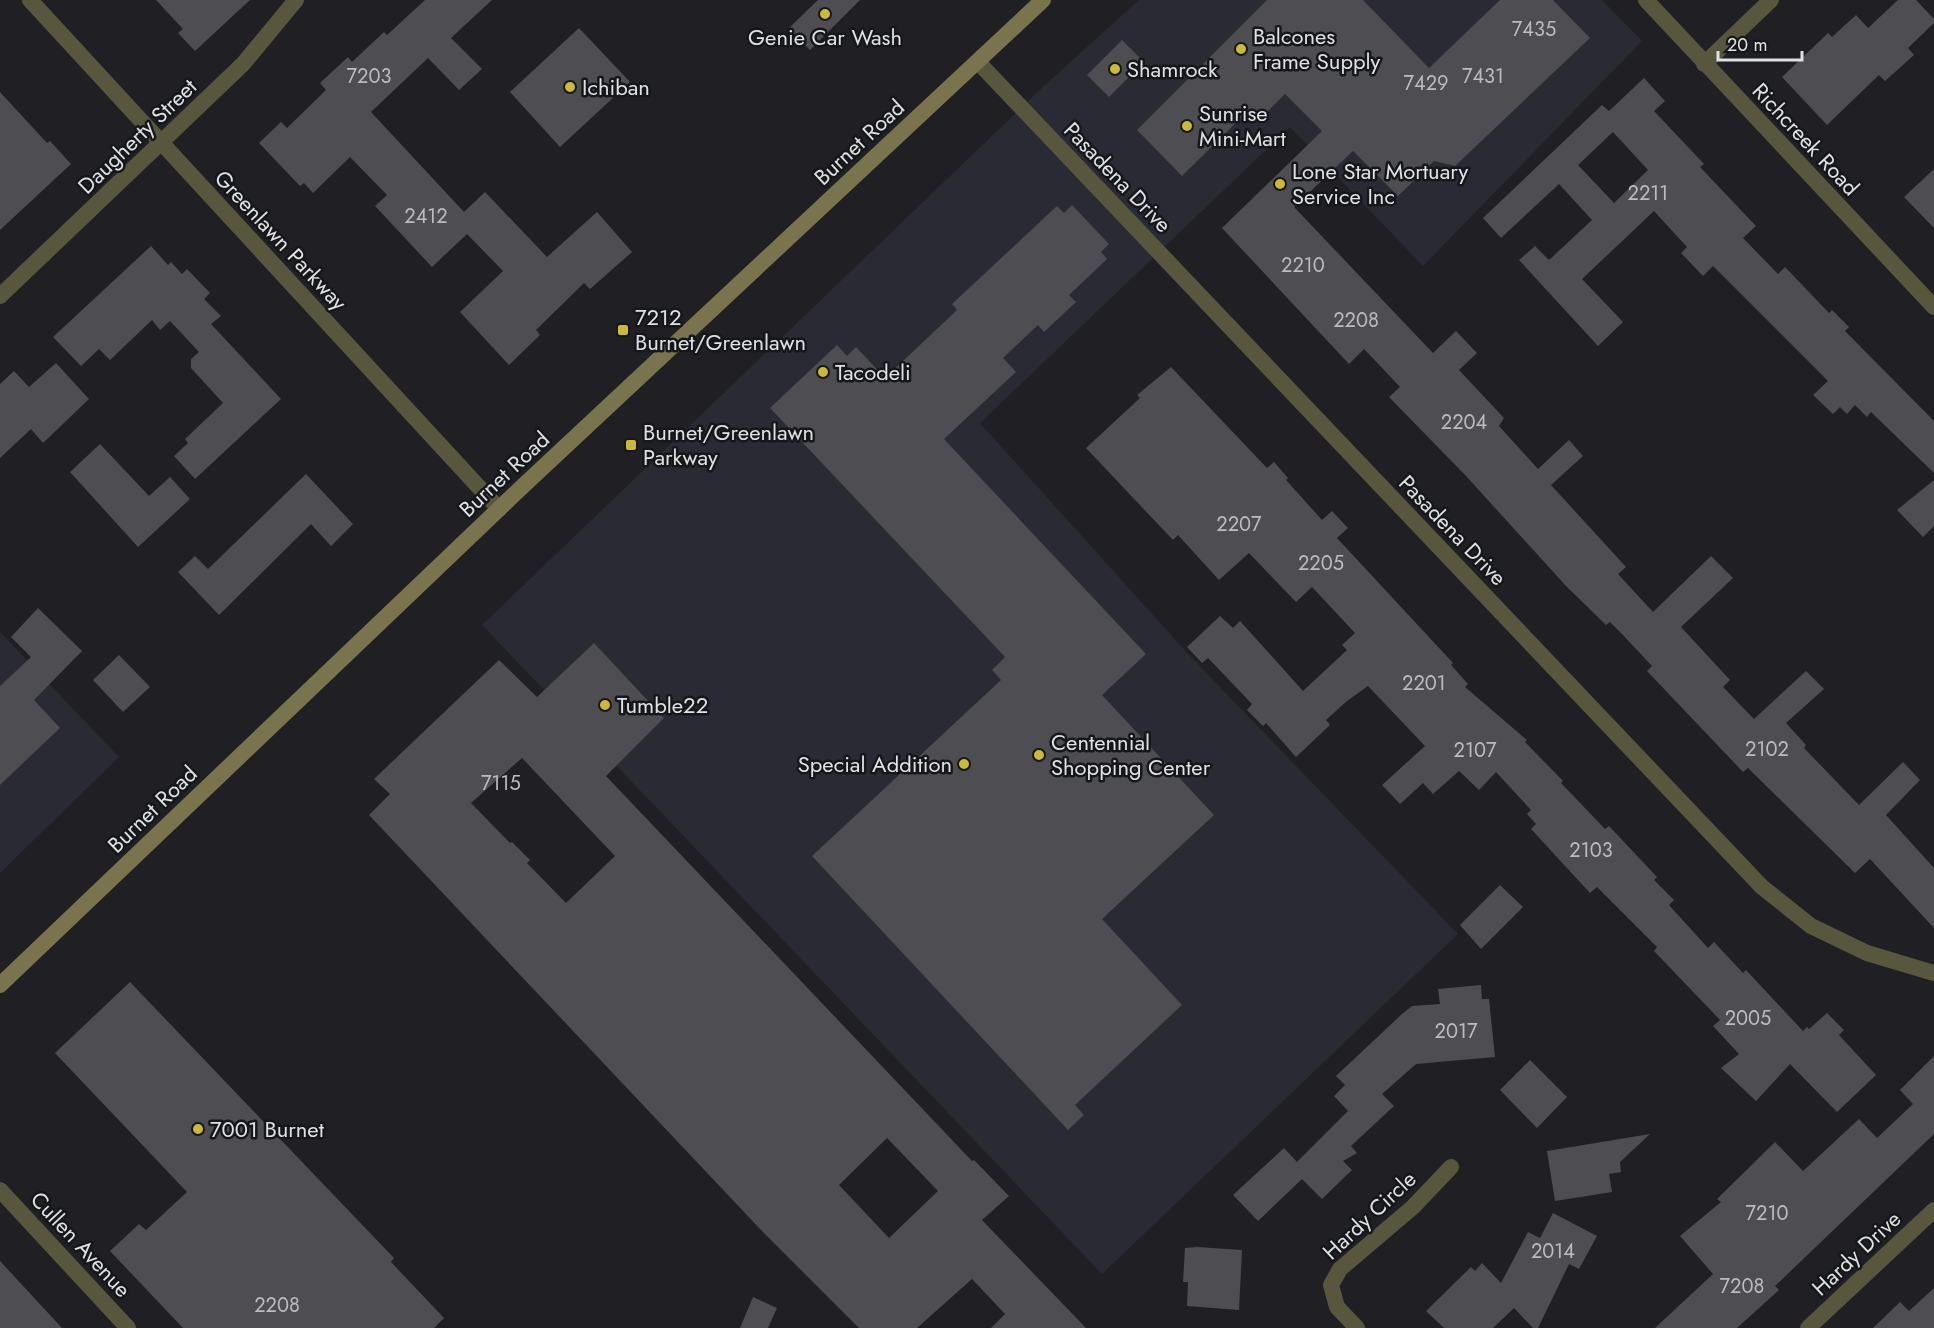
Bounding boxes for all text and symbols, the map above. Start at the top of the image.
marker: Genie Car Wash [818,7,832,21]
house number: 7435 [1512,15,1556,44]
place label: Balcones Frame Supply [1253,20,1381,77]
place label: Genie Car Wash [748,21,902,53]
scale bar [1718,24,1802,62]
text: 20 m [1727,32,1767,58]
marker: Balcones Frame Supply [1234,42,1248,56]
place label: Shamrock [1127,53,1218,85]
house number: 7203 [347,62,391,91]
marker: Shamrock [1108,62,1122,76]
house number: 7431 [1462,62,1504,91]
house number: 7429 [1403,69,1449,98]
street label: Daugherty Street [70,70,204,201]
place label: Ichiban [582,71,650,103]
street label: Richcreek Road [1745,75,1867,203]
marker: Ichiban [563,80,577,94]
street label: Burnet Road [807,92,911,192]
place label: Sunrise Mini-Mart [1199,97,1286,154]
street label: Pasadena Drive [1057,114,1179,240]
marker: Sunrise Mini-Mart [1180,119,1194,133]
place label: Lone Star Mortuary Service Inc [1292,155,1468,212]
street label: Greenlawn Parkway [207,163,355,318]
marker: Lone Star Mortuary Service Inc [1273,177,1287,191]
house number: 2211 [1628,179,1668,208]
house number: 2412 [404,202,448,231]
house number: 2210 [1281,251,1325,280]
place label: 7212 Burnet/Greenlawn [635,301,806,358]
house number: 2208 [1333,306,1379,335]
marker: 7212 Burnet/Greenlawn [616,323,630,337]
place label: Tacodeli [835,356,911,388]
marker: Tacodeli [816,365,830,379]
house number: 2204 [1441,408,1488,437]
place label: Burnet/Greenlawn Parkway [643,416,814,473]
street label: Burnet Road [452,424,556,524]
marker: Burnet/Greenlawn Parkway [624,438,638,452]
street label: Pasadena Drive [1392,467,1514,593]
house number: 2207 [1216,510,1262,539]
house number: 2205 [1298,549,1344,578]
house number: 2201 [1402,669,1446,698]
place label: Tumble22 [617,689,708,721]
marker: Tumble22 [598,698,612,712]
place label: Centennial Shopping Center [1051,726,1211,783]
house number: 2102 [1745,735,1789,764]
house number: 2107 [1454,736,1497,765]
place label: Special Addition [798,748,952,780]
marker: Centennial Shopping Center [1032,748,1046,762]
marker: Special Addition [957,757,971,771]
street label: Burnet Road [100,758,204,860]
house number: 7115 [481,769,521,798]
house number: 2103 [1569,836,1613,865]
house number: 2005 [1725,1004,1771,1033]
house number: 2017 [1435,1017,1478,1046]
place label: 7001 Burnet [210,1113,325,1145]
marker: 7001 Burnet [191,1122,205,1136]
street label: Hardy Circle [1315,1163,1423,1267]
street label: Cullen Avenue [23,1184,139,1304]
house number: 7210 [1746,1199,1788,1228]
street label: Hardy Drive [1804,1203,1908,1303]
house number: 2014 [1531,1237,1575,1266]
house number: 7208 [1720,1272,1764,1301]
house number: 2208 [254,1291,300,1320]

